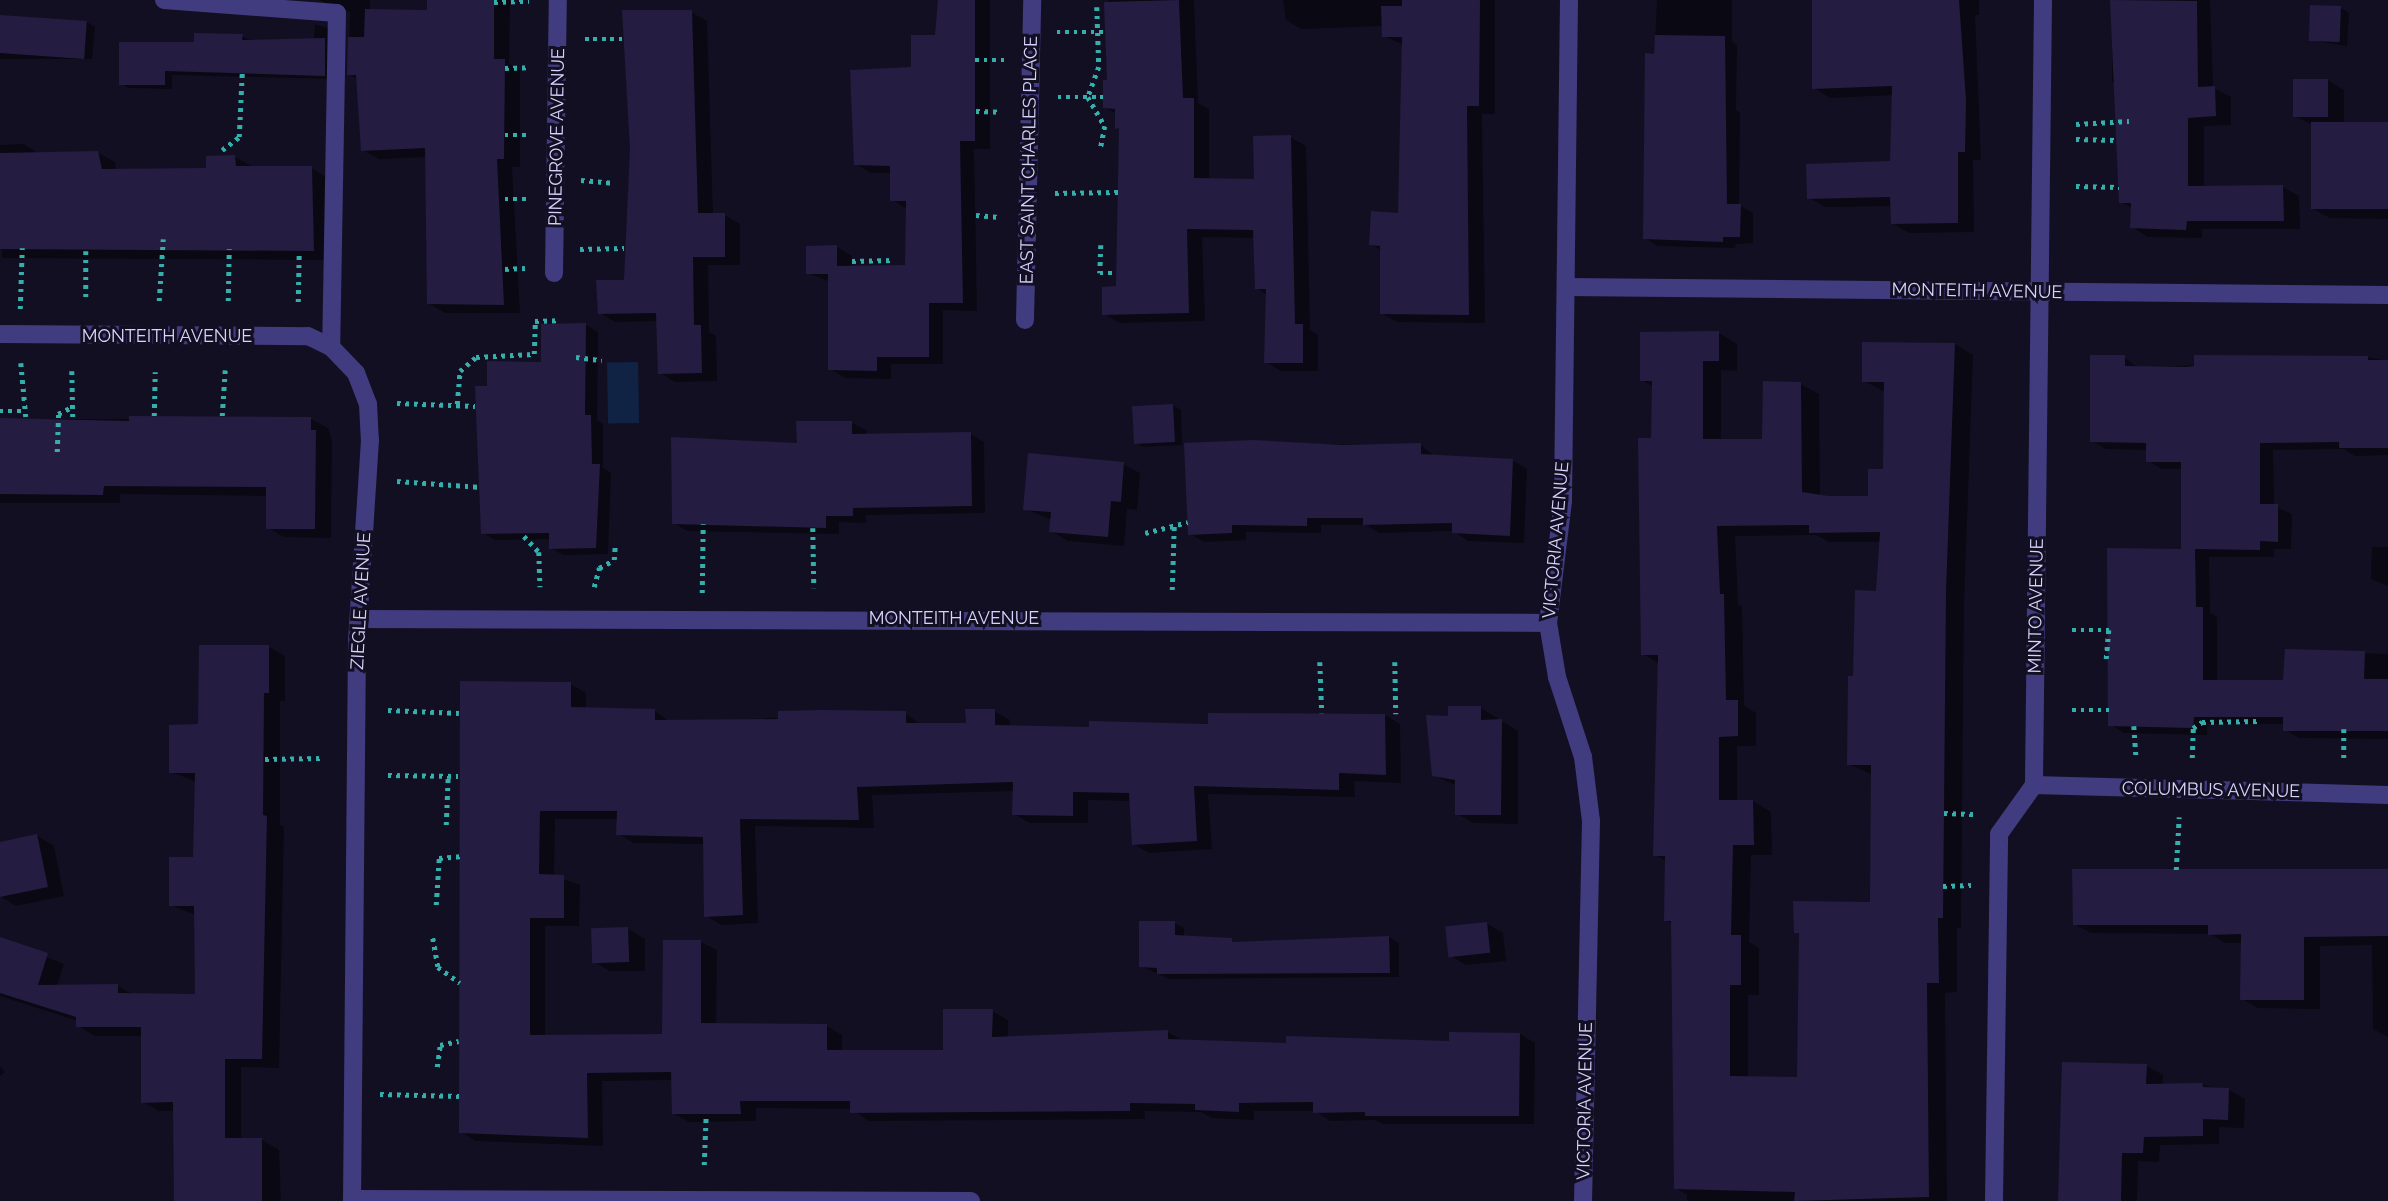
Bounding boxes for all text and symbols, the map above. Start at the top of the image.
street label: EAST SAINT CHARLES PLACE [1016,35,1042,285]
street label: PINEGROVE AVENUE [545,48,569,226]
street label: MONTEITH AVENUE [1891,279,2063,303]
street label: MONTEITH AVENUE [81,325,253,347]
street label: VICTORIA AVENUE [1538,460,1574,620]
street label: ZIEGLE AVENUE [347,531,375,671]
street label: MINTO AVENUE [2024,538,2048,674]
street label: MONTEITH AVENUE [868,607,1040,629]
street label: COLUMBUS AVENUE [2121,778,2301,802]
street label: VICTORIA AVENUE [1573,1021,1597,1181]

